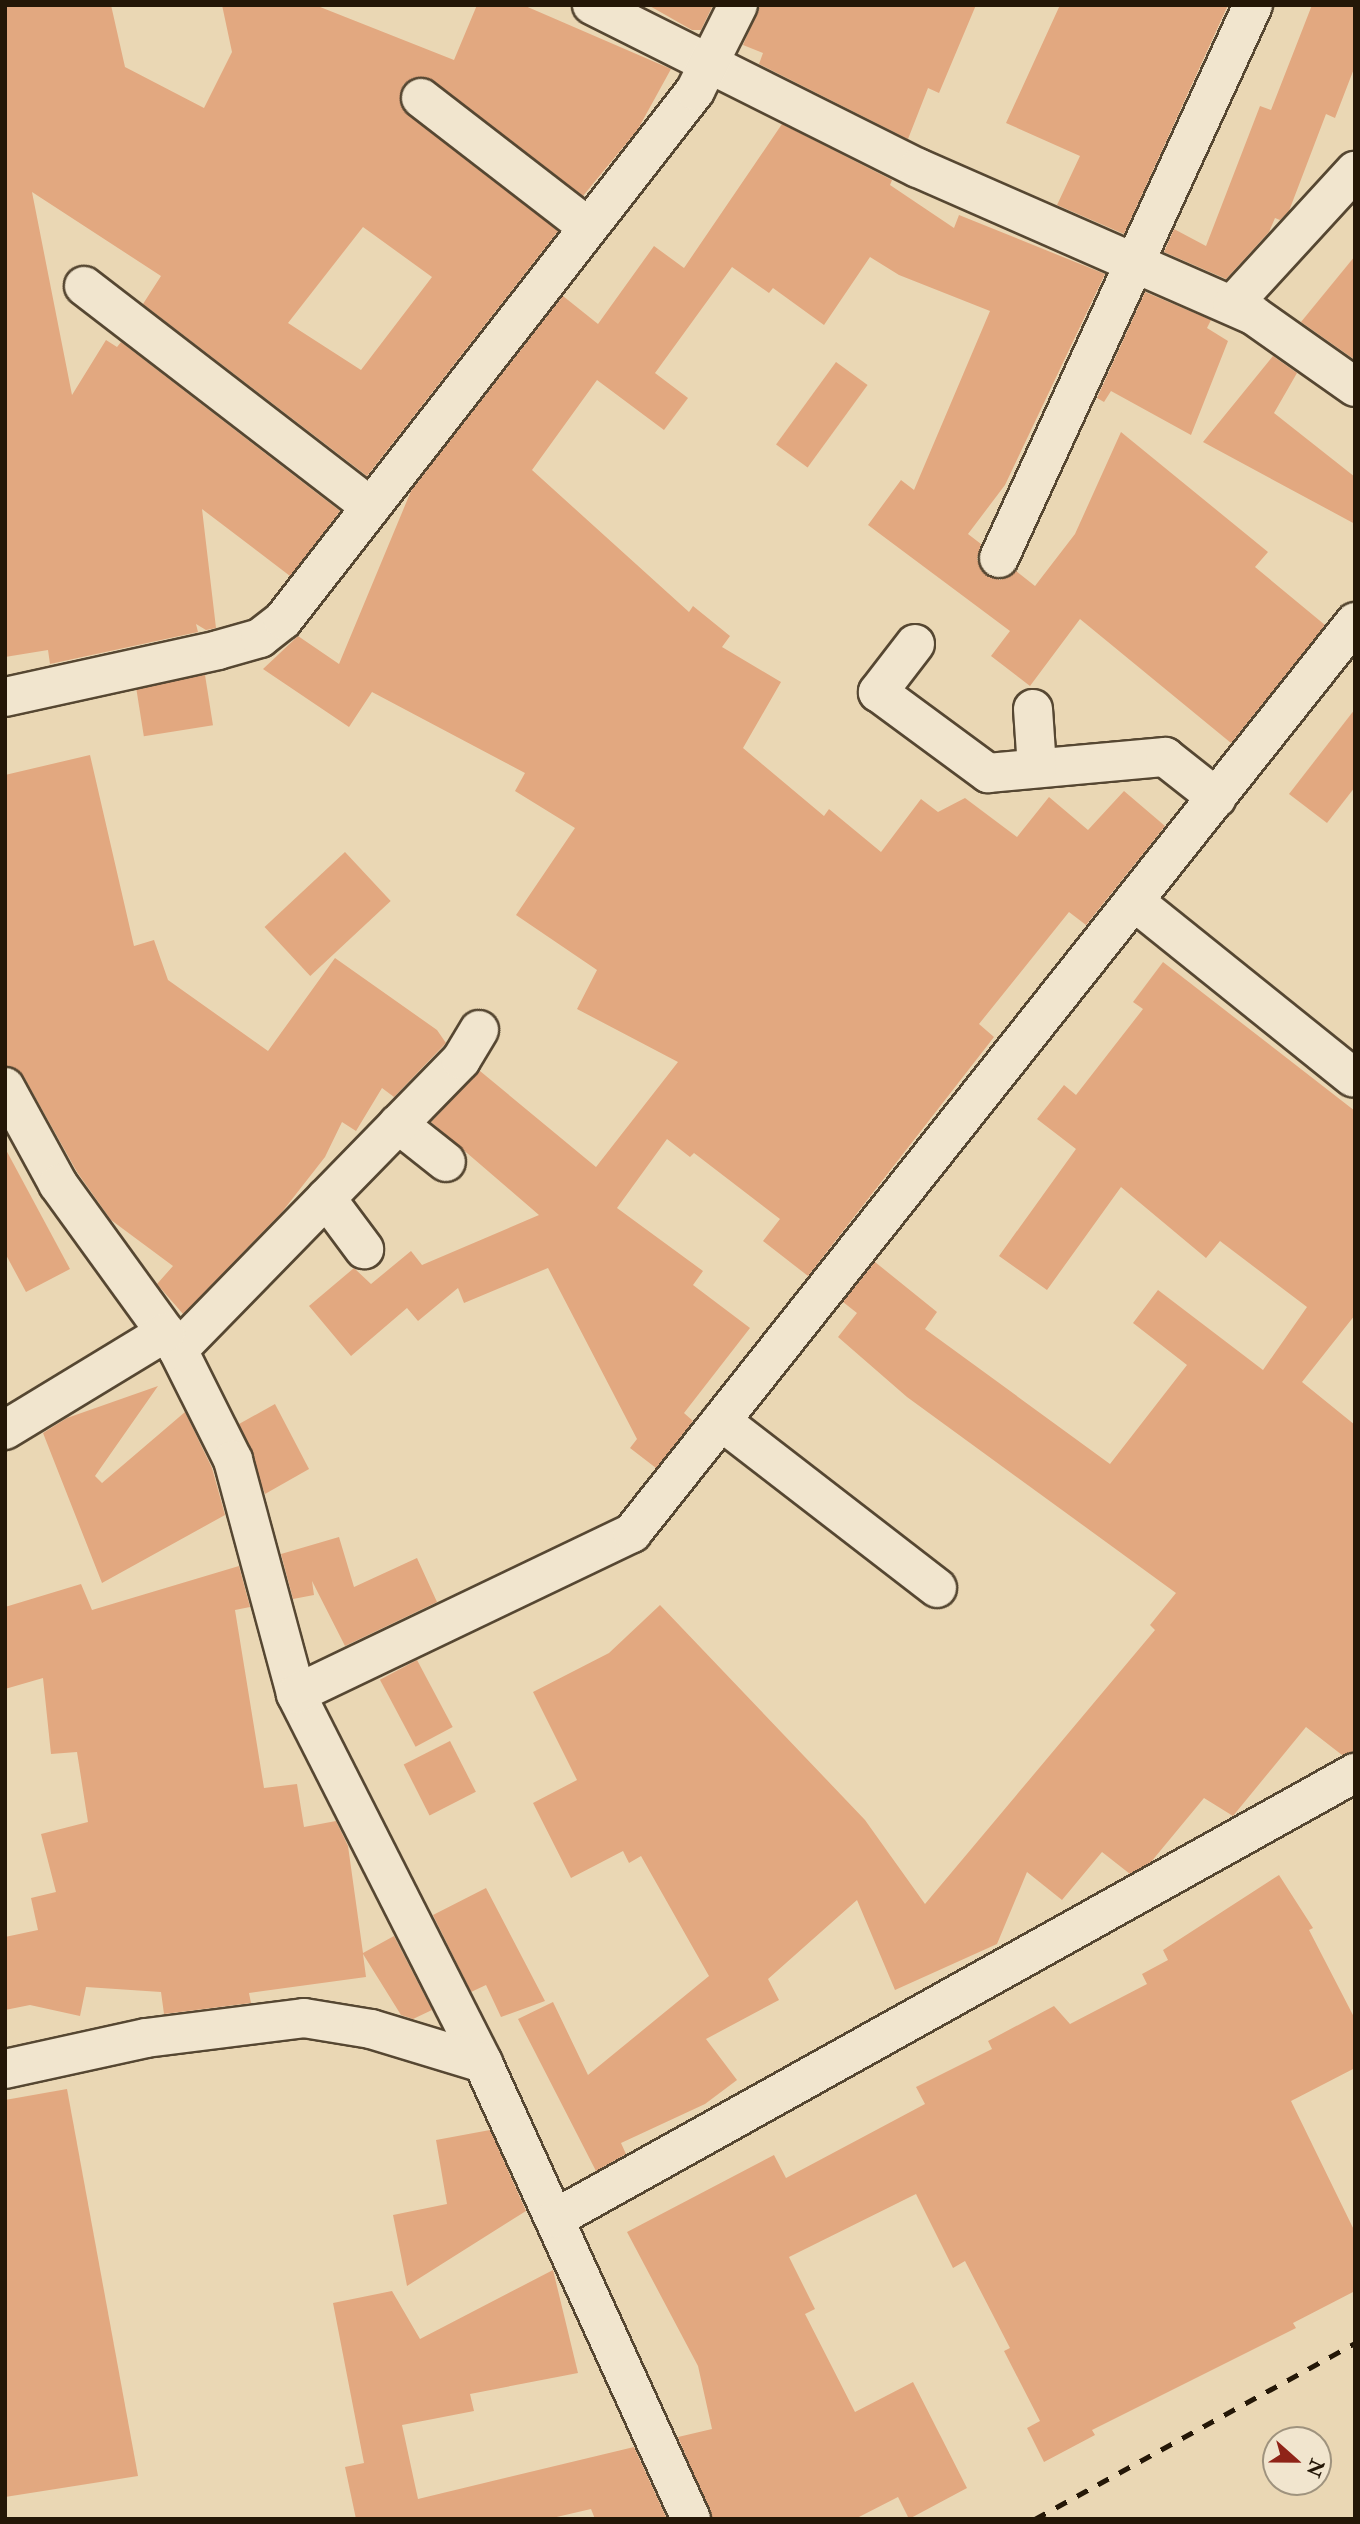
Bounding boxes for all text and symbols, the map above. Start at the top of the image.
north arrow [1262,2426,1332,2496]
text: N [1300,2456,1329,2480]

